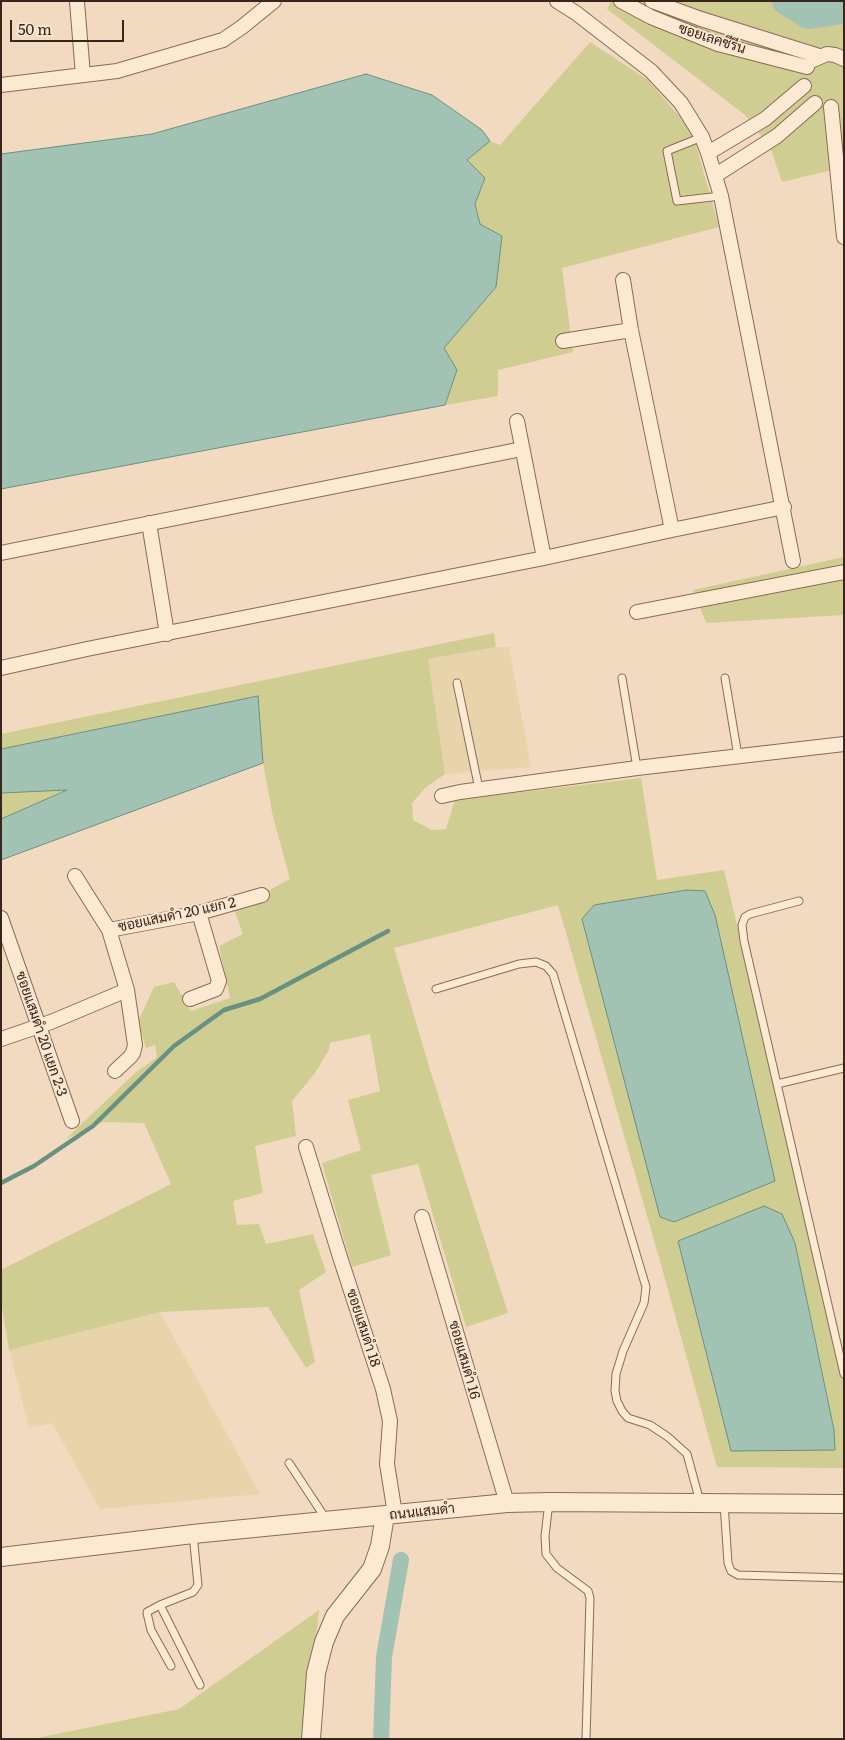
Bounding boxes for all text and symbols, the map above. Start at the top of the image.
scale bar [12,10,126,42]
text: 50 m [18,17,52,40]
street label: ซอยเลคซีรีน [676,20,748,58]
street label: ซอยแสมดำ 20 แยก 2 [117,894,237,936]
street label: ซอยแสมดำ 20 แยก 2-3 [12,969,70,1099]
street label: ซอยแสมดำ 18 [343,1287,383,1369]
street label: ซอยแสมดำ 16 [445,1319,483,1401]
street label: ถนนแสมดำ [388,1500,456,1524]

